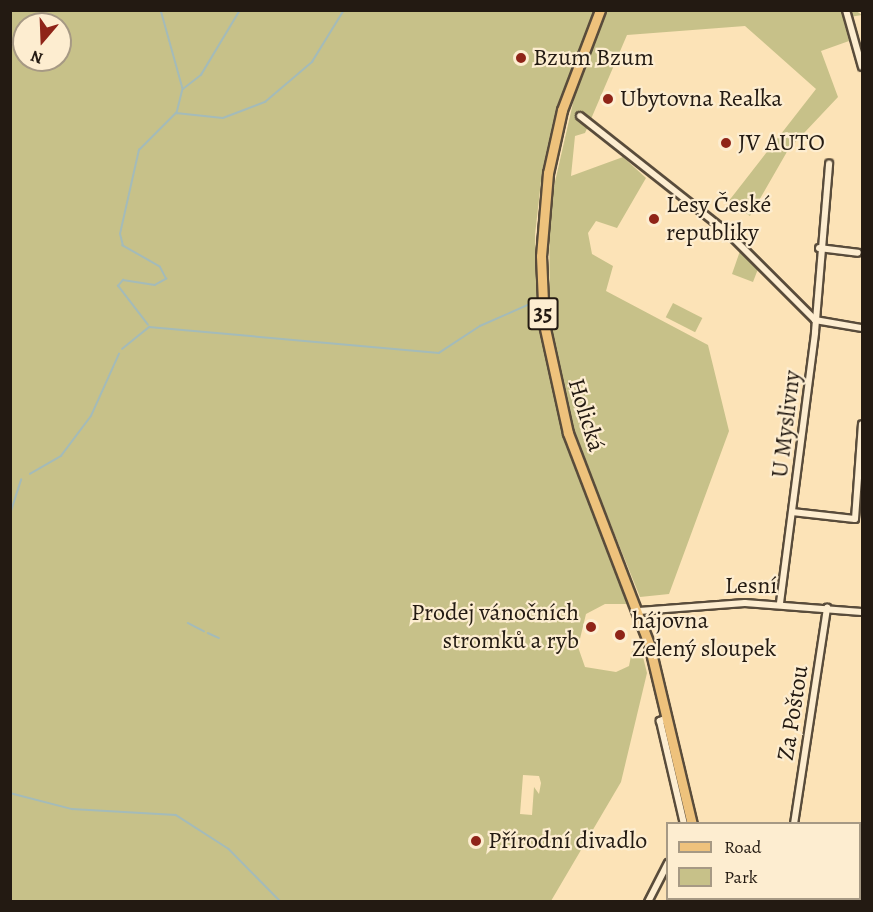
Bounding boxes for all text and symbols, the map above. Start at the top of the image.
north arrow [12,12,72,72]
place label: Bzum Bzum [533,44,654,72]
text: N [28,45,46,69]
marker: Bzum Bzum [514,51,528,65]
place label: Ubytovna Realka [620,85,782,113]
marker: Ubytovna Realka [601,92,615,106]
place label: JV AUTO [738,129,825,157]
marker: JV AUTO [719,136,733,150]
place label: Lesy České republiky [666,191,771,247]
marker: Lesy České republiky [647,212,661,226]
road number: 35 [526,295,560,333]
street label: U Myslivny [765,369,807,479]
street label: Holická [561,375,611,455]
street label: Lesní [725,572,777,600]
place label: Prodej vánočních stromků a ryb [411,599,579,655]
place label: hájovna Zelený sloupek [632,607,776,663]
marker: Prodej vánočních stromků a ryb [584,620,598,634]
marker: hájovna Zelený sloupek [613,628,627,642]
street label: Za Poštou [771,663,815,763]
legend [666,822,861,900]
place label: Přírodní divadlo [488,827,647,855]
marker: Přírodní divadlo [469,834,483,848]
text: Road [724,835,761,859]
text: Park [724,865,758,889]

